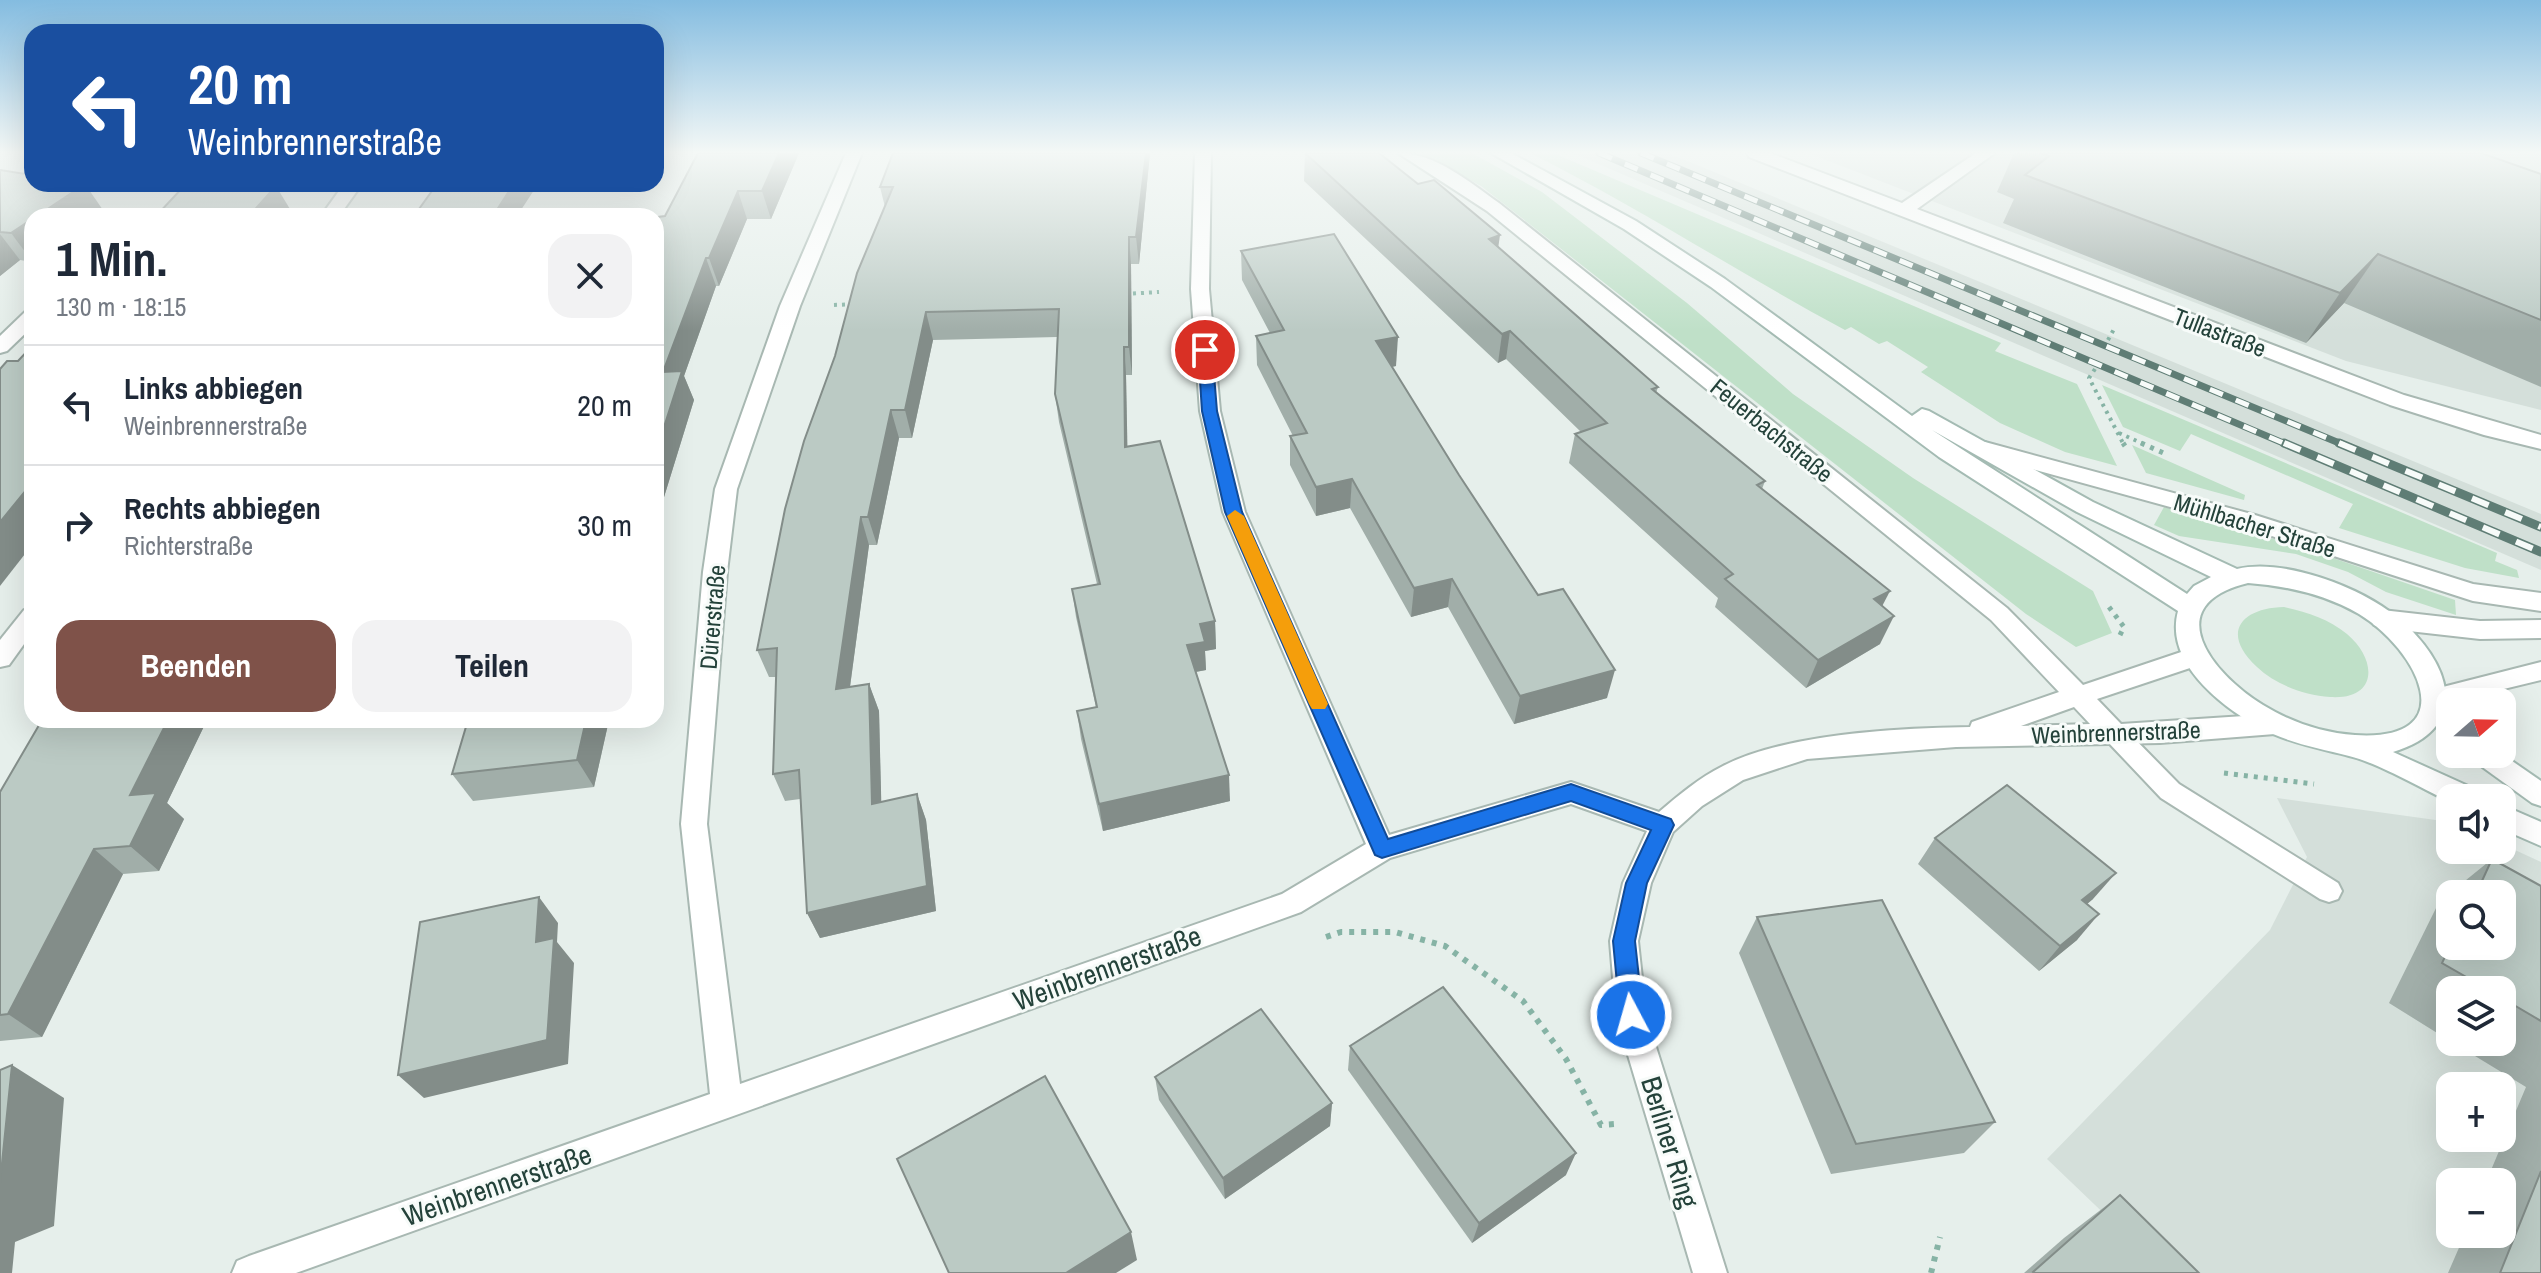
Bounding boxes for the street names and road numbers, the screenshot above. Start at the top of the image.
street label: Tullastraße [2169,300,2271,364]
street label: Feuerbachstraße [1704,371,1840,489]
street label: Mühlbacher Straße [2170,485,2340,565]
street label: Dürerstraße [691,563,733,671]
street label: Weinbrennerstraße [2031,713,2201,751]
street label: Weinbrennerstraße [1008,916,1206,1020]
street label: Berliner Ring [1632,1072,1708,1212]
street label: Weinbrennerstraße [397,1135,597,1235]

